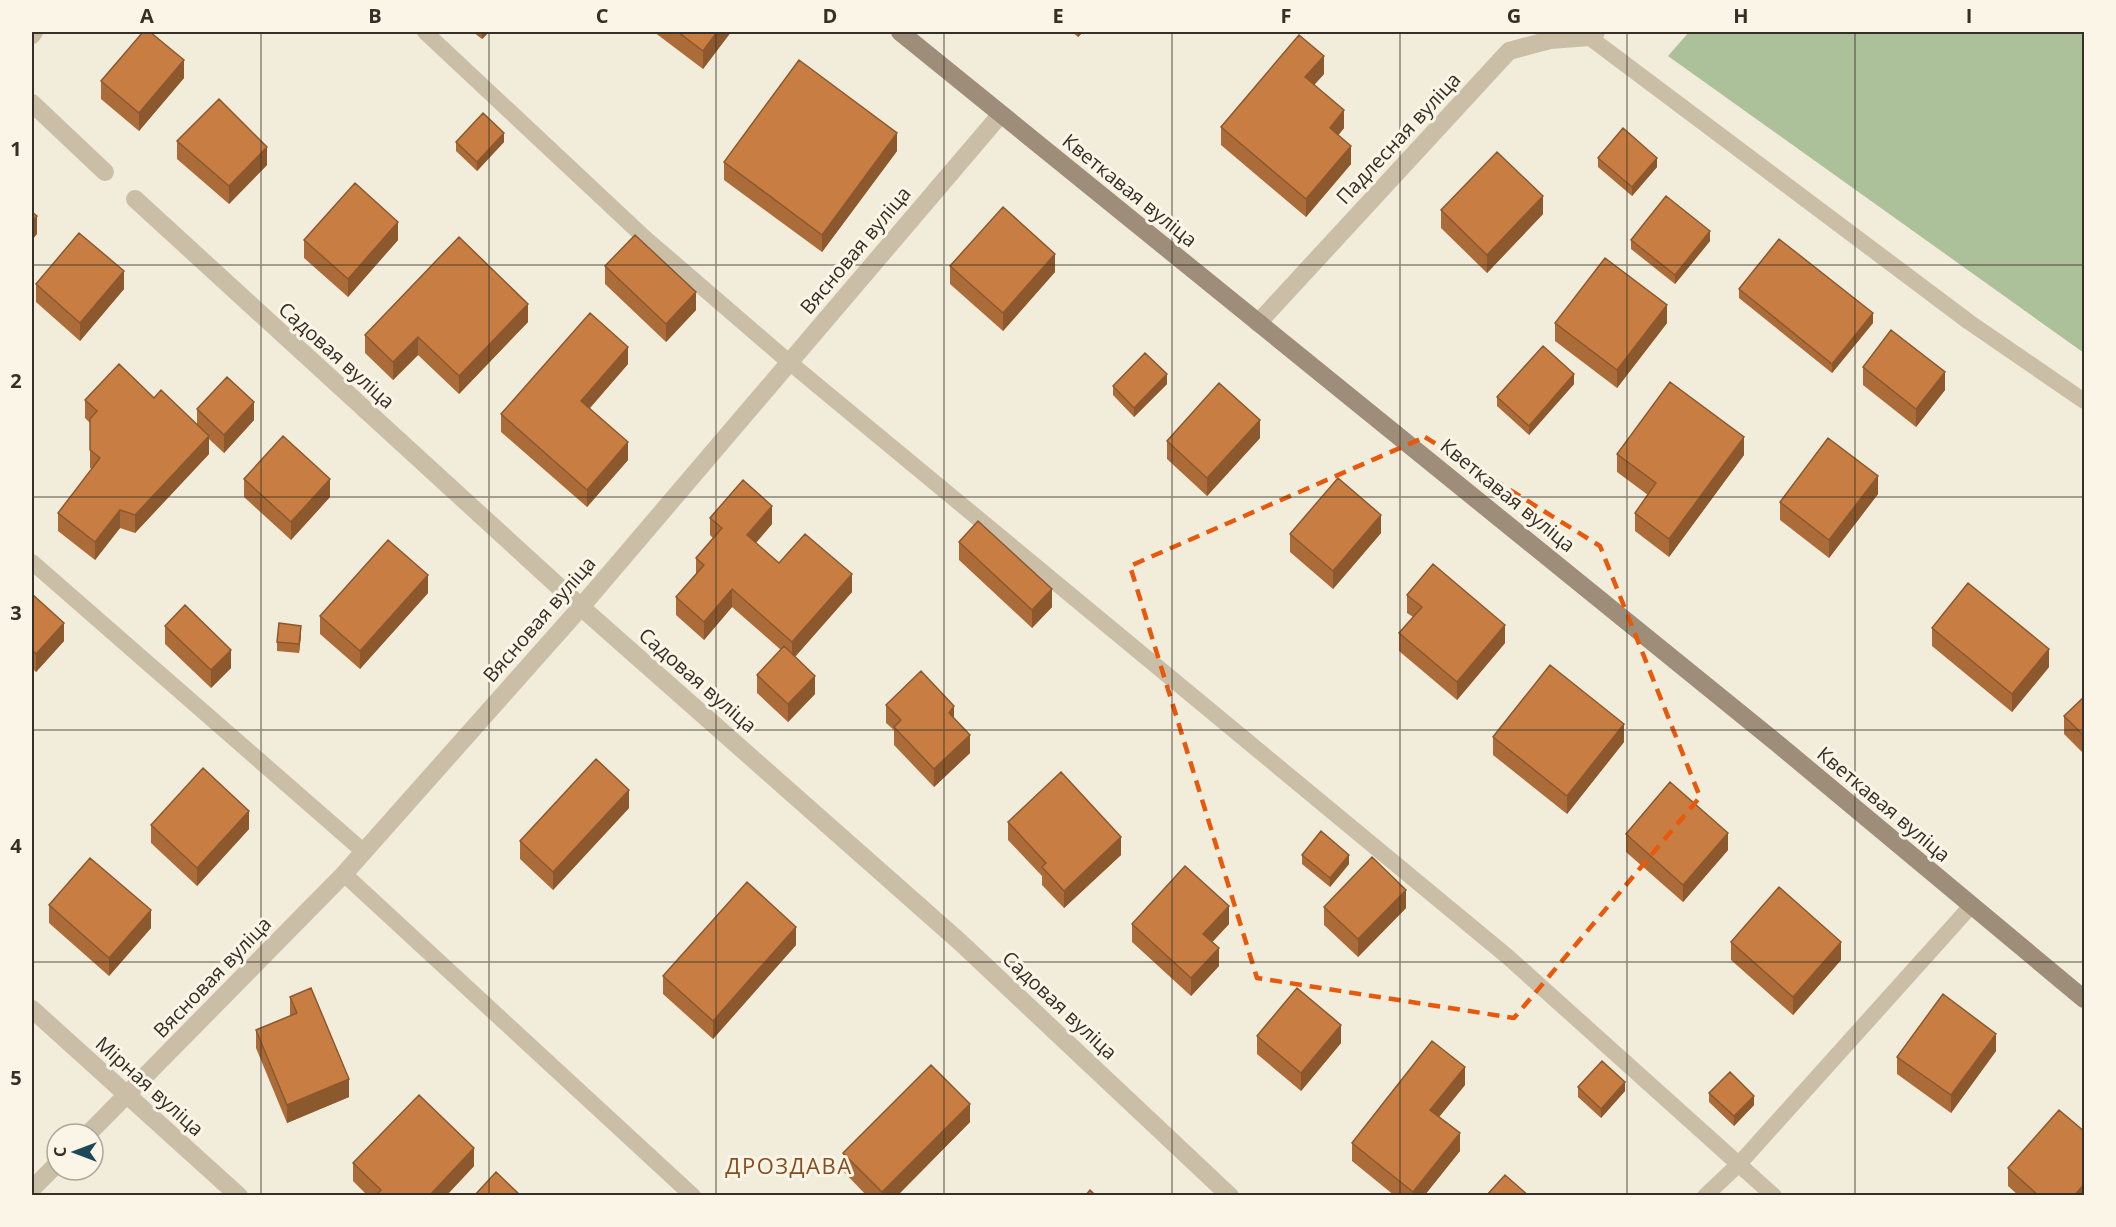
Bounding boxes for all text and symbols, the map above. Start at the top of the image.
text: A [140,2,154,29]
text: B [368,2,382,29]
text: C [596,2,609,29]
text: D [823,2,837,29]
text: E [1052,2,1064,29]
text: F [1281,2,1291,29]
text: G [1507,2,1521,29]
text: H [1733,2,1749,29]
text: I [1966,2,1972,29]
street label: Падлесная вуліца [1330,66,1466,210]
street label: Кветкавая вуліца [1057,127,1203,253]
text: 1 [10,135,22,162]
street label: Вясновая вуліца [794,181,916,319]
street label: Садовая вуліца [273,296,401,414]
text: 2 [10,367,22,394]
street label: Кветкавая вуліца [1435,432,1581,558]
street label: Вясновая вуліца [477,550,601,688]
text: 3 [10,599,22,626]
street label: Садовая вуліца [633,621,763,739]
street label: Кветкавая вуліца [1812,740,1956,868]
text: 4 [10,832,22,859]
street label: Вясновая вуліца [147,911,277,1043]
street label: Садовая вуліца [997,945,1123,1065]
street label: Мірная вуліца [90,1030,210,1142]
text: 5 [10,1064,22,1091]
north arrow [45,1122,105,1182]
text: С [49,1147,71,1157]
district label: ДРОЗДАВА [725,1150,853,1180]

